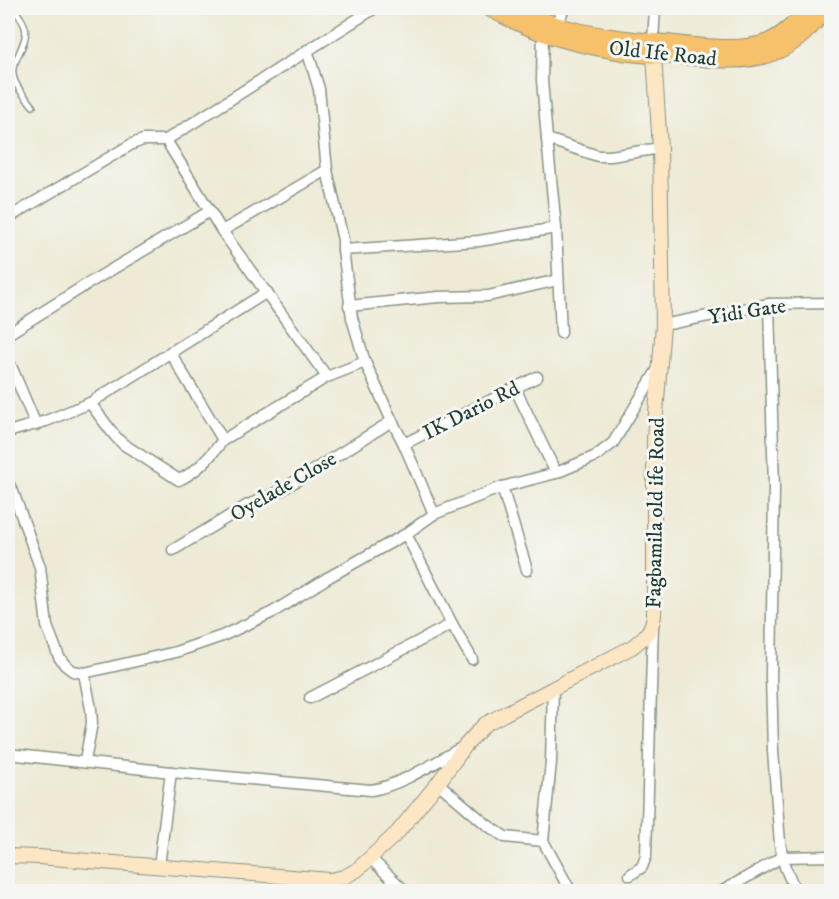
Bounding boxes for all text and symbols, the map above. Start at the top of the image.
street label: Old Ife Road [608,35,718,73]
street label: Yidi Gate [707,293,788,331]
street label: IK Dario Rd [419,375,525,446]
street label: Fagbamila old ife Road [641,417,671,609]
street label: Oyelade Close [226,446,342,528]

